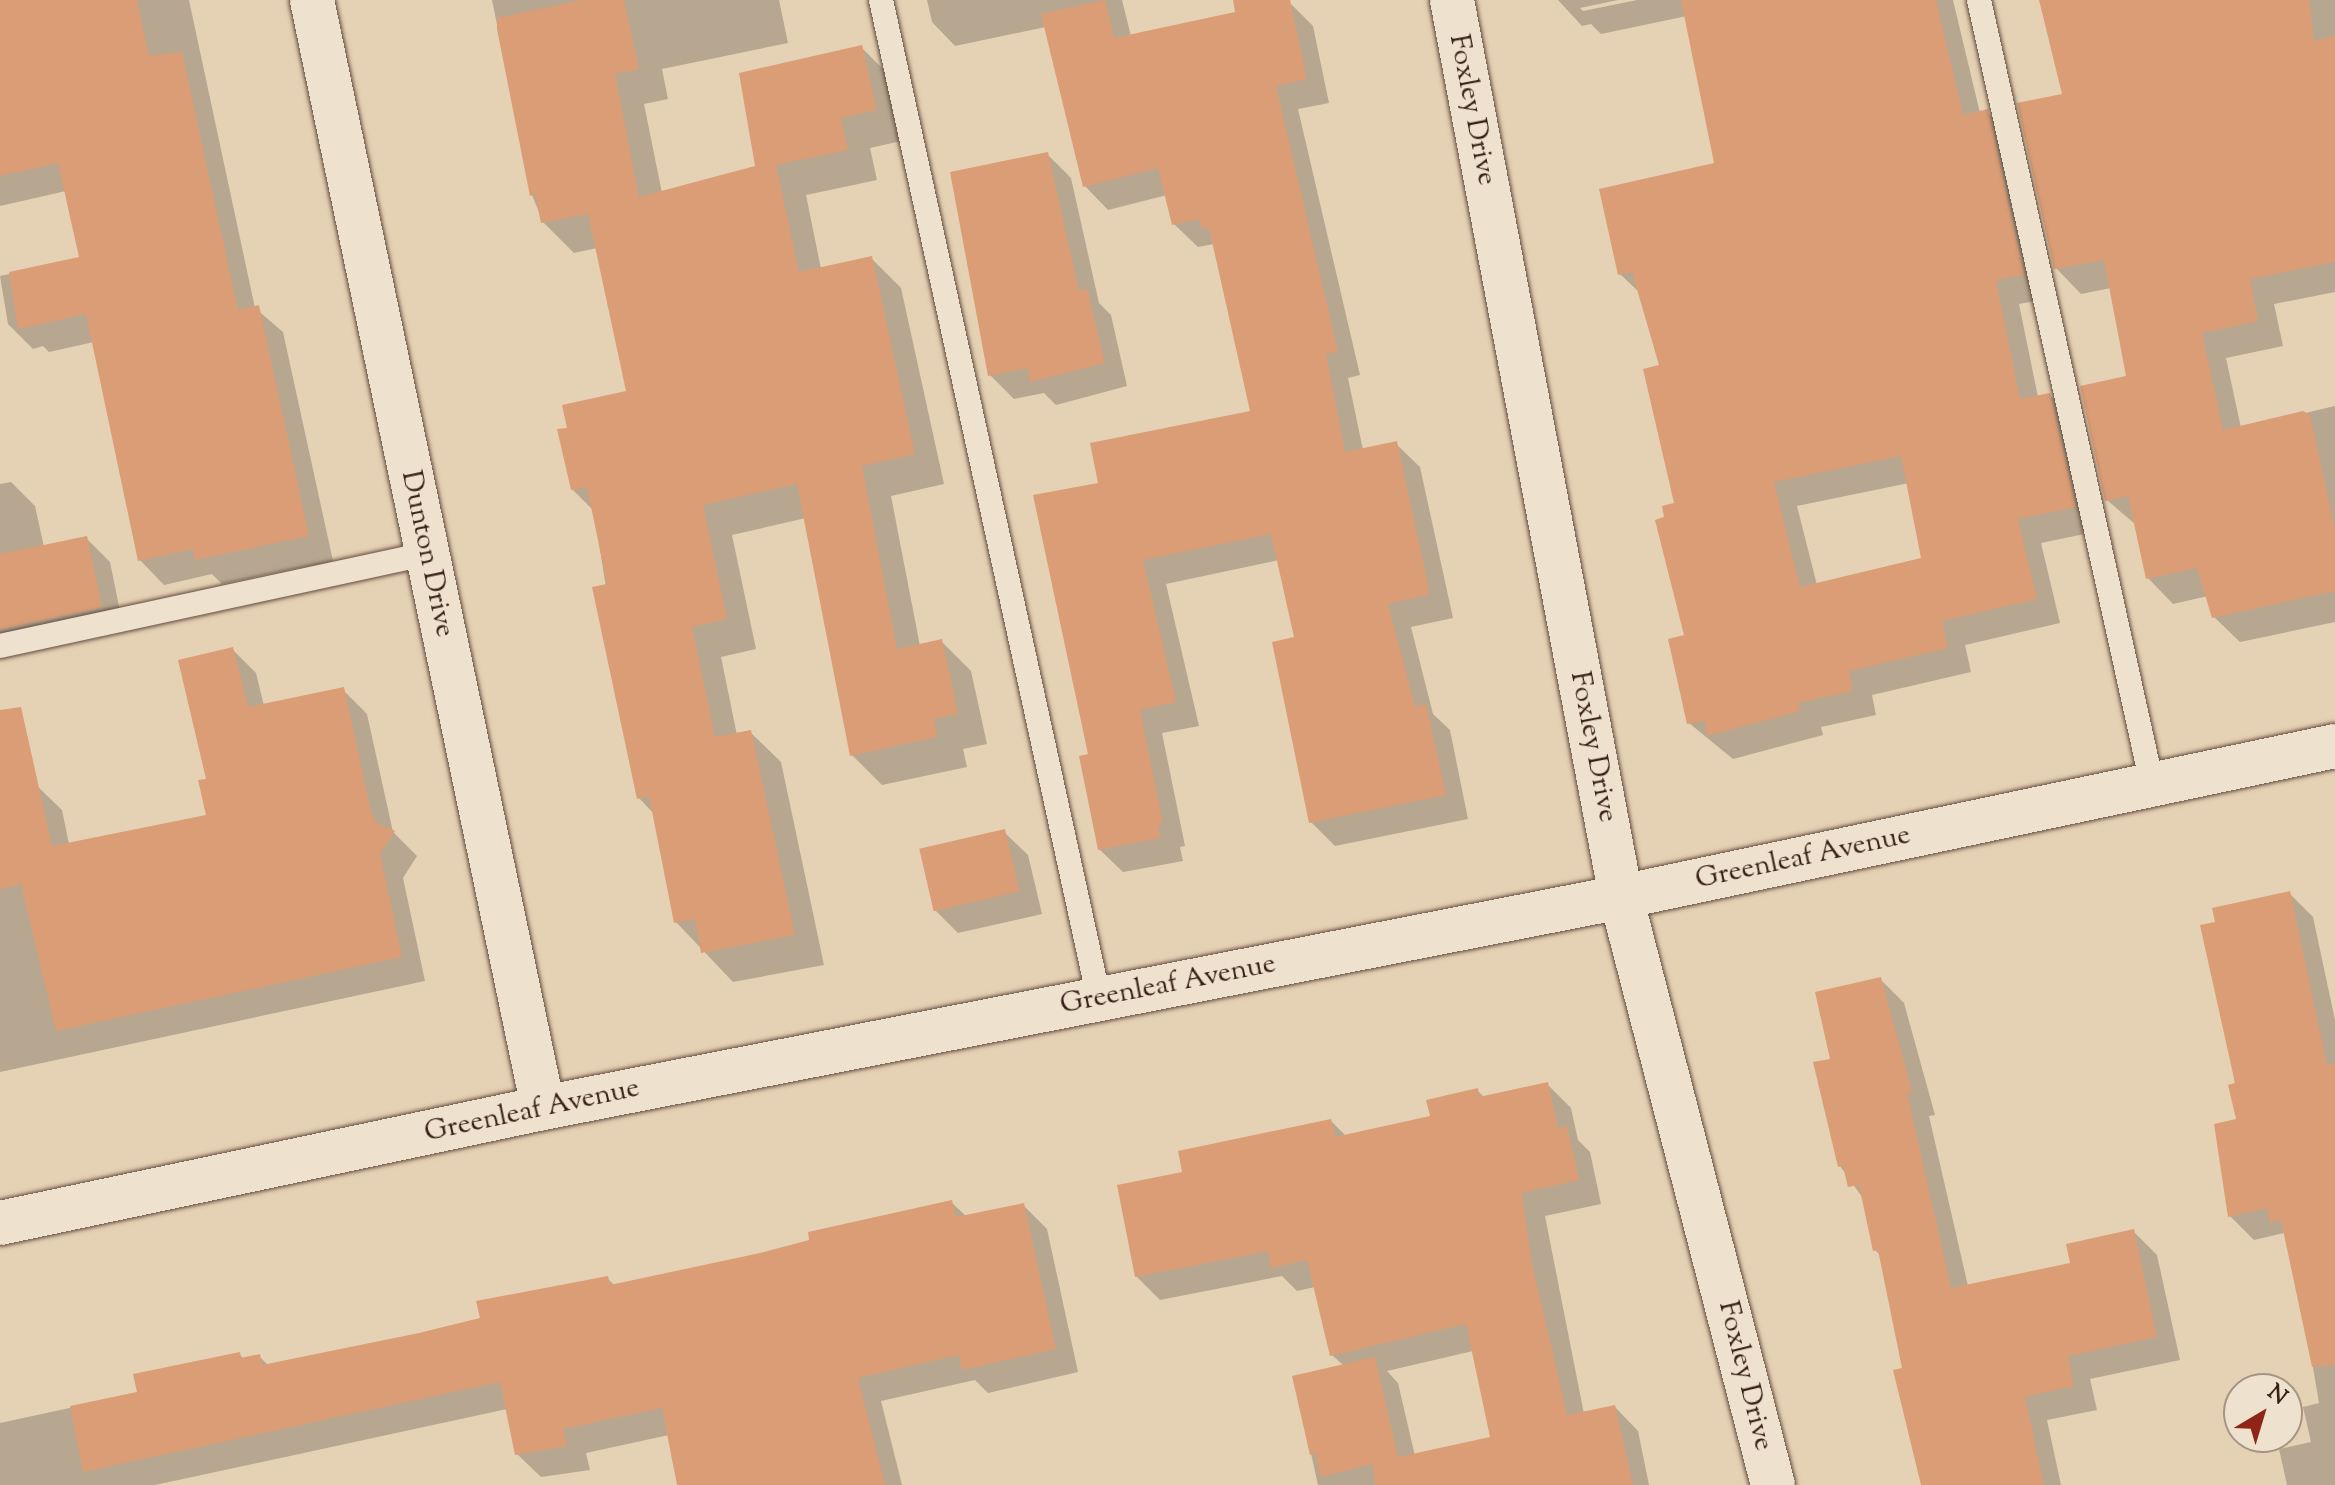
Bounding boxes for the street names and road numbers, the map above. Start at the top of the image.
street label: Foxley Drive [1441,32,1503,188]
street label: Dunton Drive [393,468,461,640]
street label: Foxley Drive [1562,669,1624,825]
street label: Greenleaf Avenue [1693,819,1913,897]
street label: Greenleaf Avenue [1057,948,1279,1022]
street label: Greenleaf Avenue [422,1072,642,1150]
street label: Foxley Drive [1710,1298,1780,1454]

